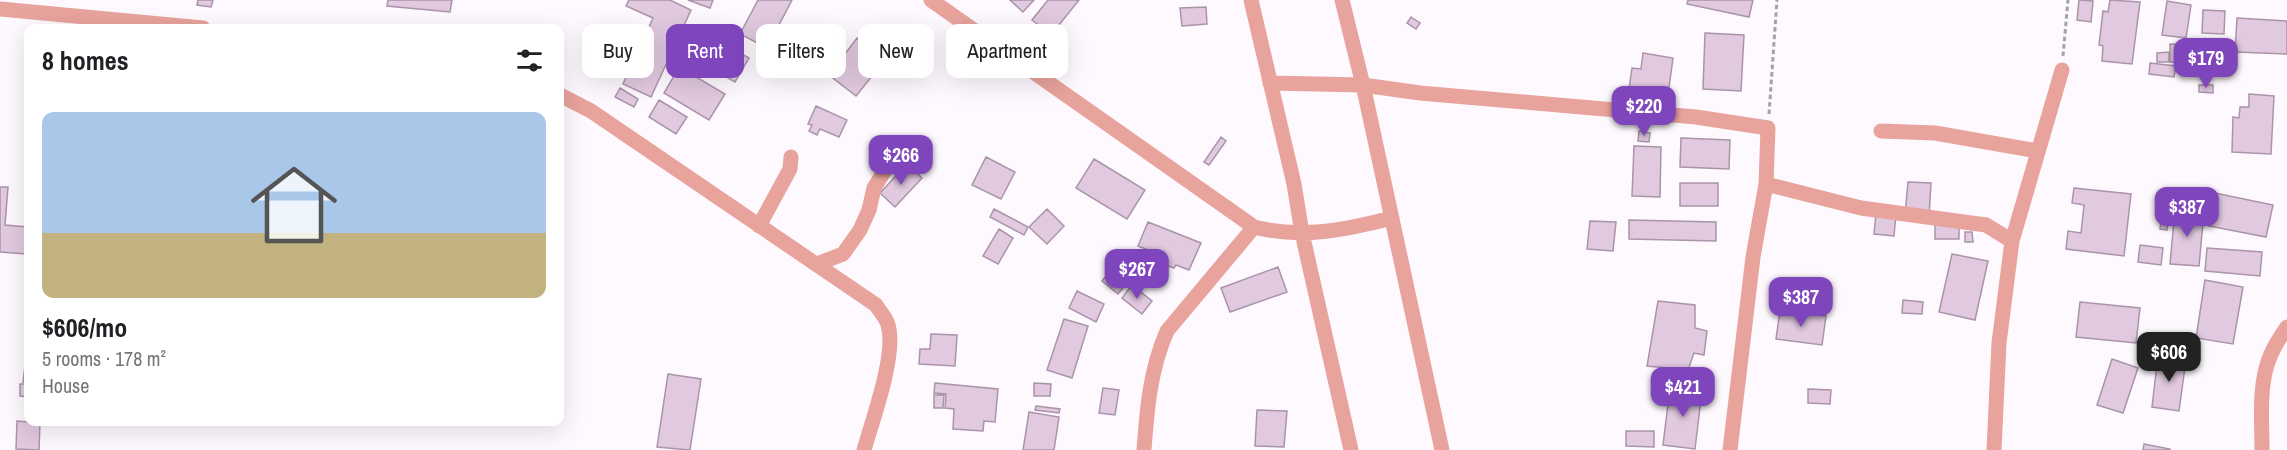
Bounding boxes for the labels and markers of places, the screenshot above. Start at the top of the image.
pin: $179 [2170,38,2242,89]
pin: $220 [1608,86,1680,137]
pin: $266 [865,135,937,186]
pin: $387 [2151,187,2223,238]
pin: $267 [1101,249,1173,300]
pin: $387 [1765,277,1837,328]
pin: $606 [2133,332,2205,383]
pin: $421 [1647,367,1719,418]

